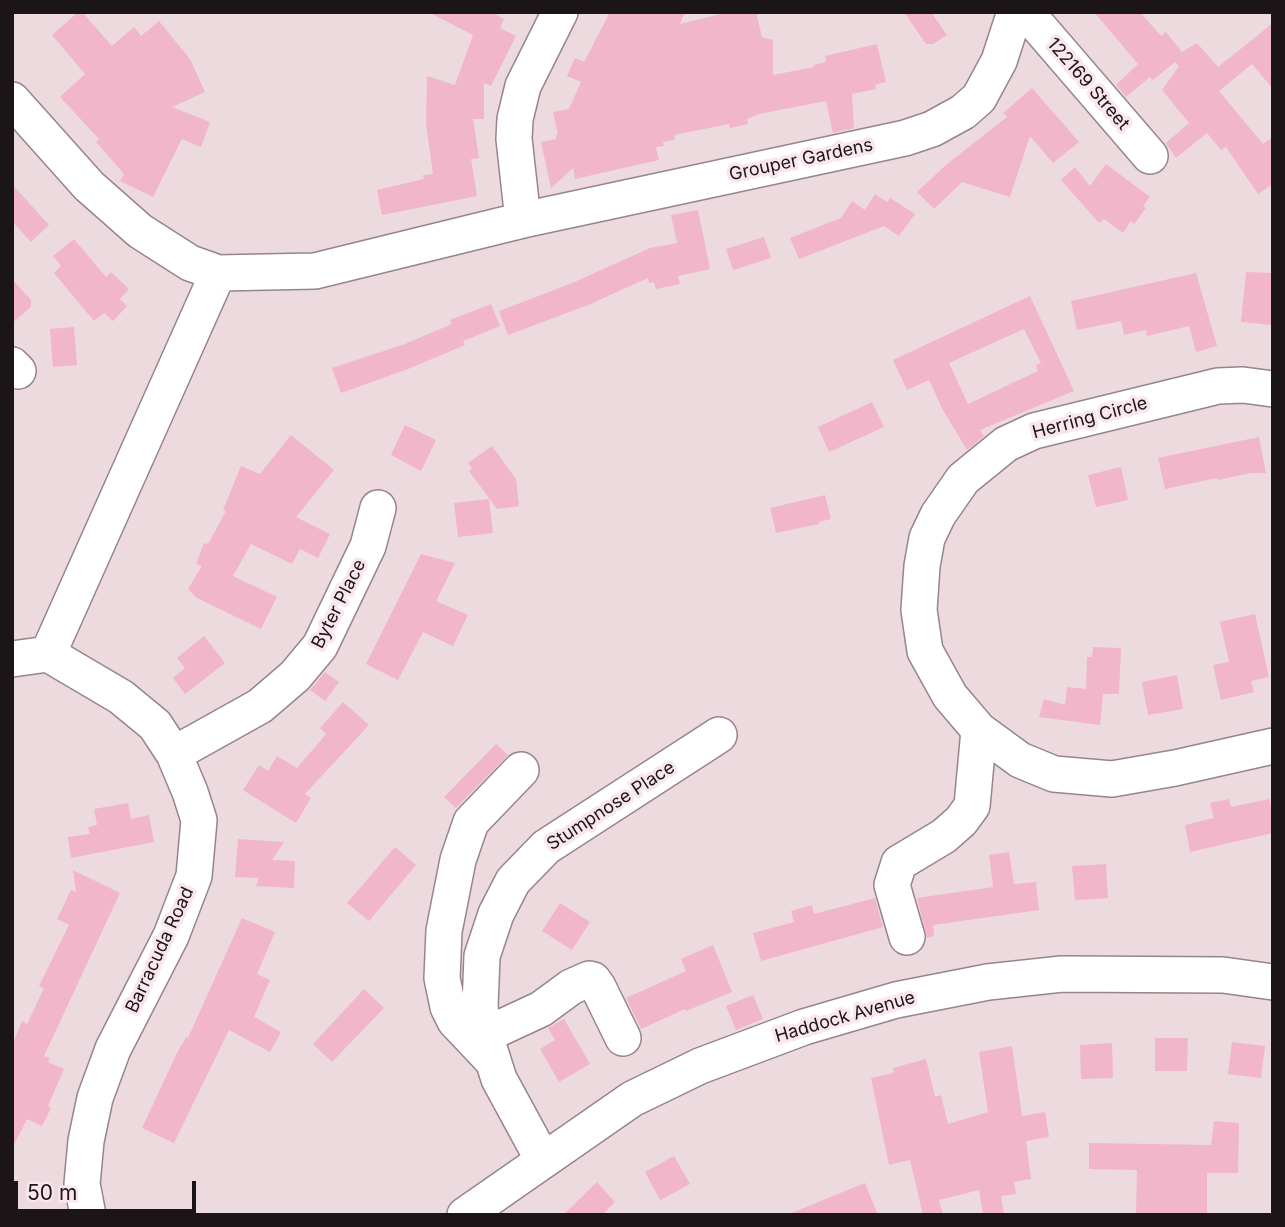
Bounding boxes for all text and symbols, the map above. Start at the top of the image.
street label: 122169 Street [1042,34,1134,134]
street label: Grouper Gardens [727,134,875,186]
street label: Herring Circle [1030,392,1150,444]
street label: Byter Place [307,556,371,652]
street label: Stumpnose Place [543,757,679,855]
street label: Barracuda Road [121,884,199,1016]
street label: Haddock Avenue [772,987,918,1047]
scale bar [18,1168,200,1212]
text: 50 m [27,1180,77,1205]

